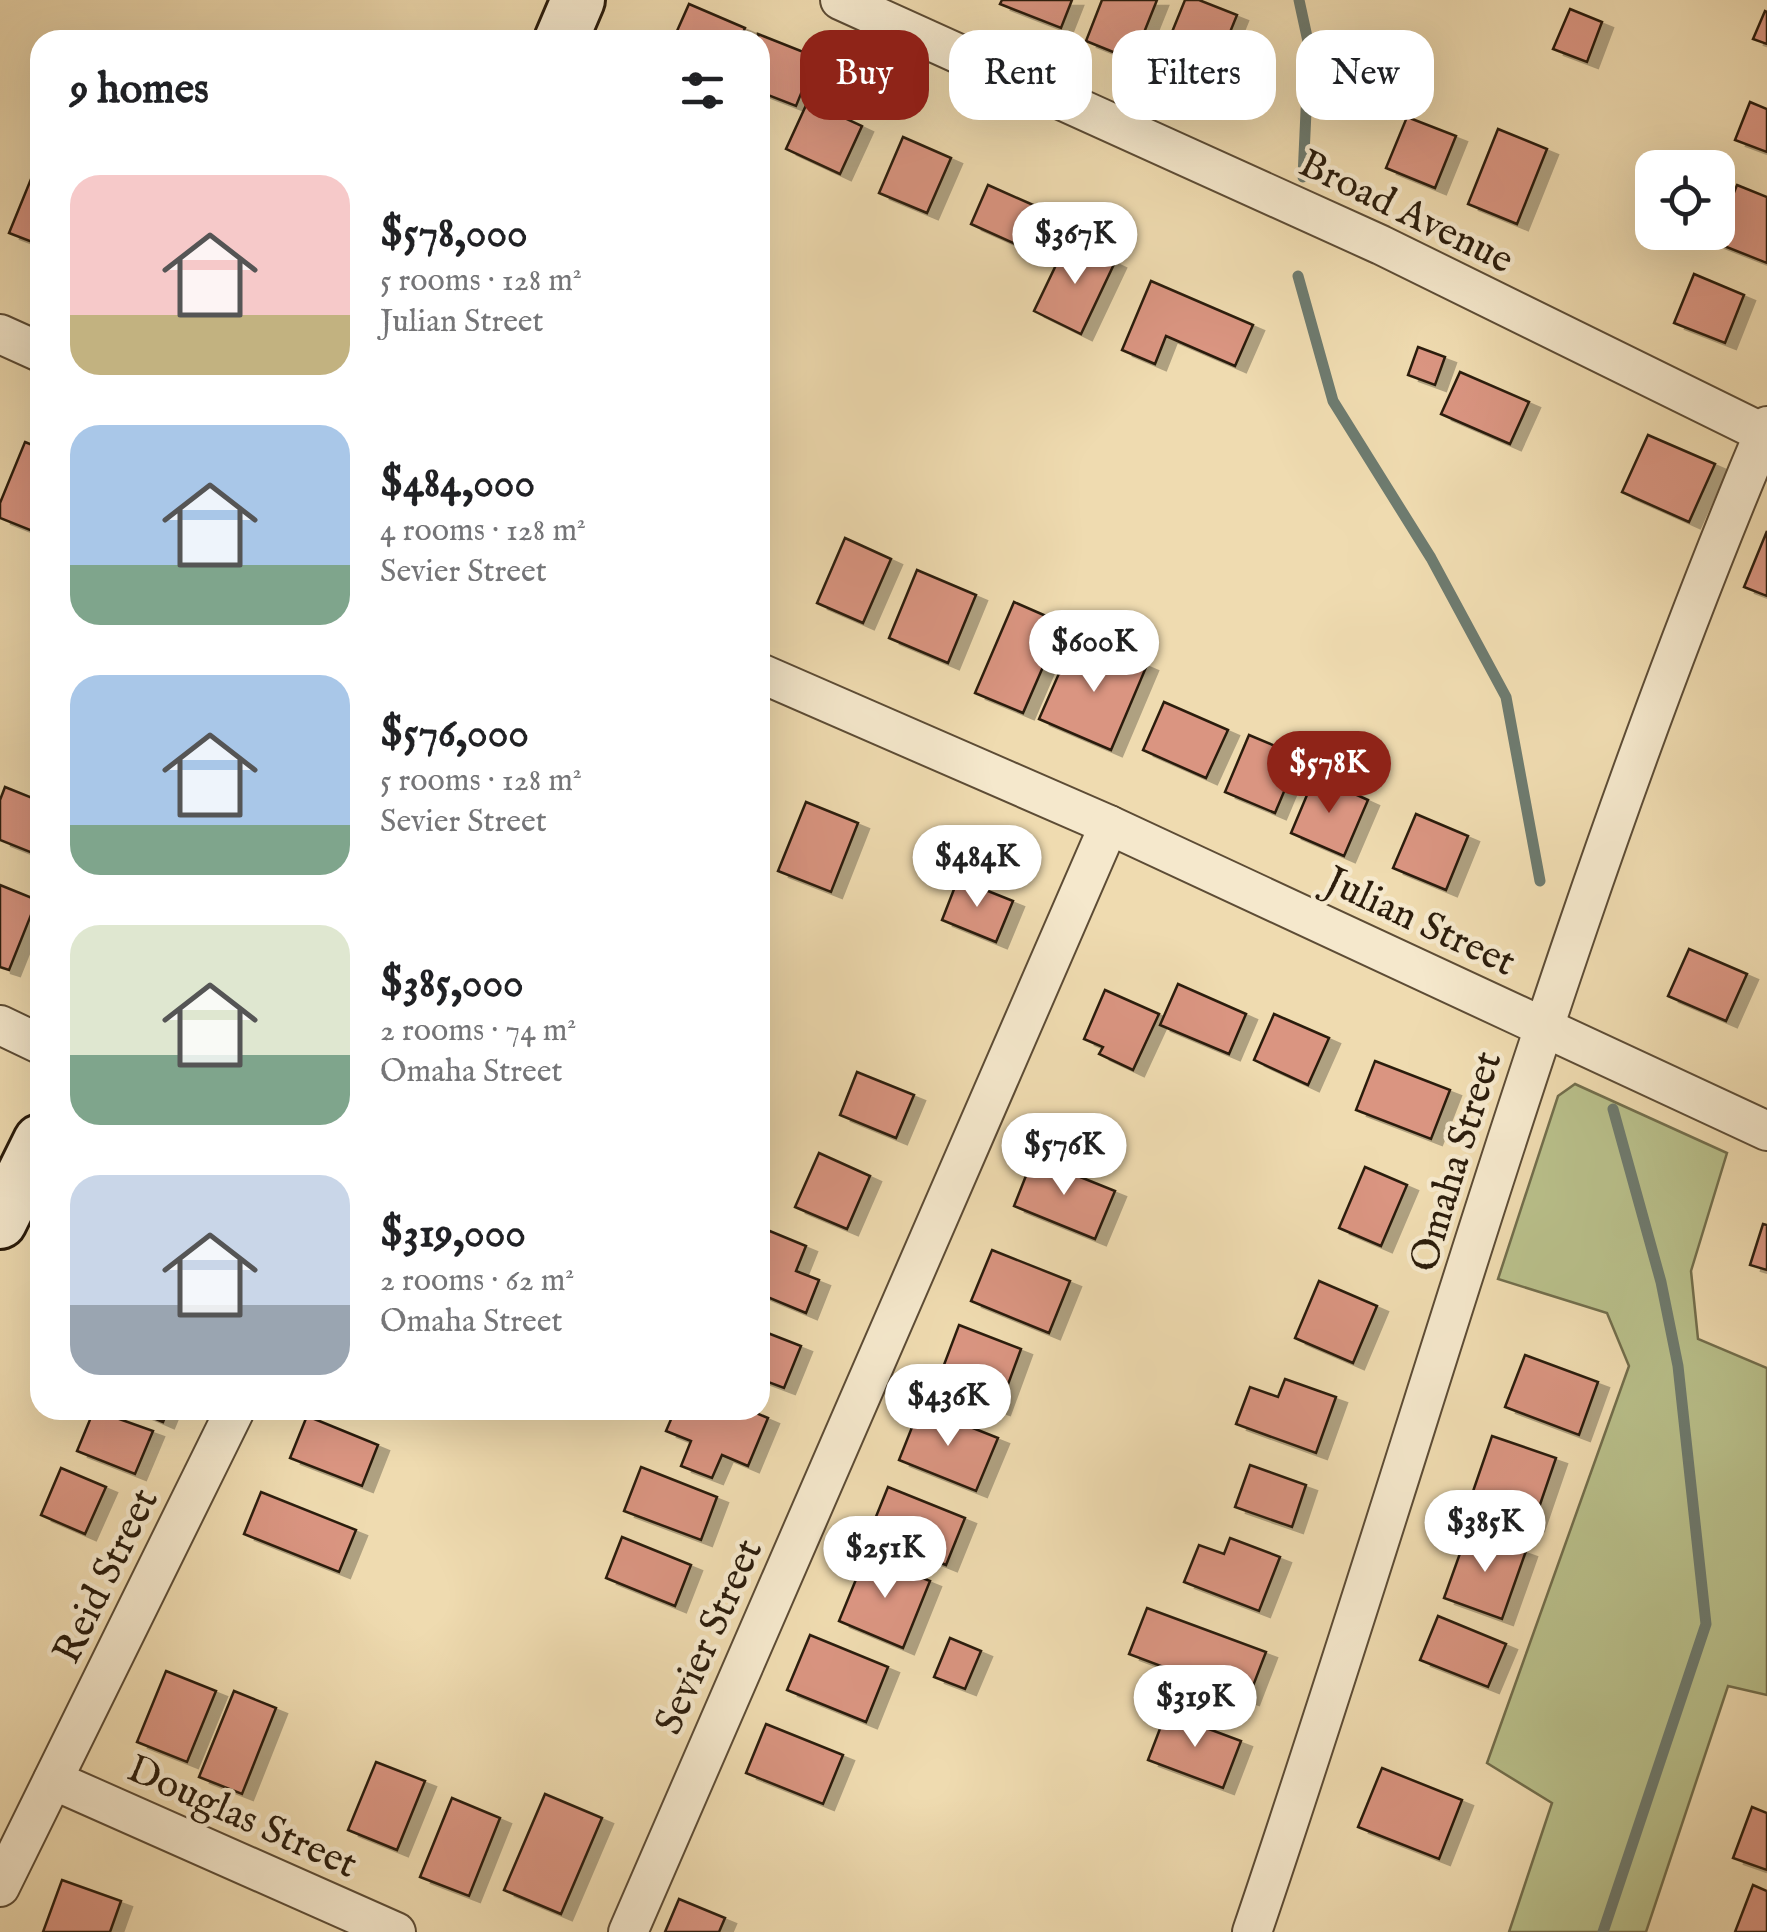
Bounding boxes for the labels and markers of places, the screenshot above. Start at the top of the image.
pin: $367K [1005,202,1145,287]
pin: $600K [1024,610,1164,695]
pin: $578K [1259,731,1399,816]
pin: $484K [907,825,1047,910]
pin: $576K [994,1113,1134,1198]
pin: $436K [878,1364,1018,1449]
pin: $385K [1415,1490,1555,1575]
pin: $251K [815,1516,955,1601]
pin: $319K [1125,1665,1265,1750]

